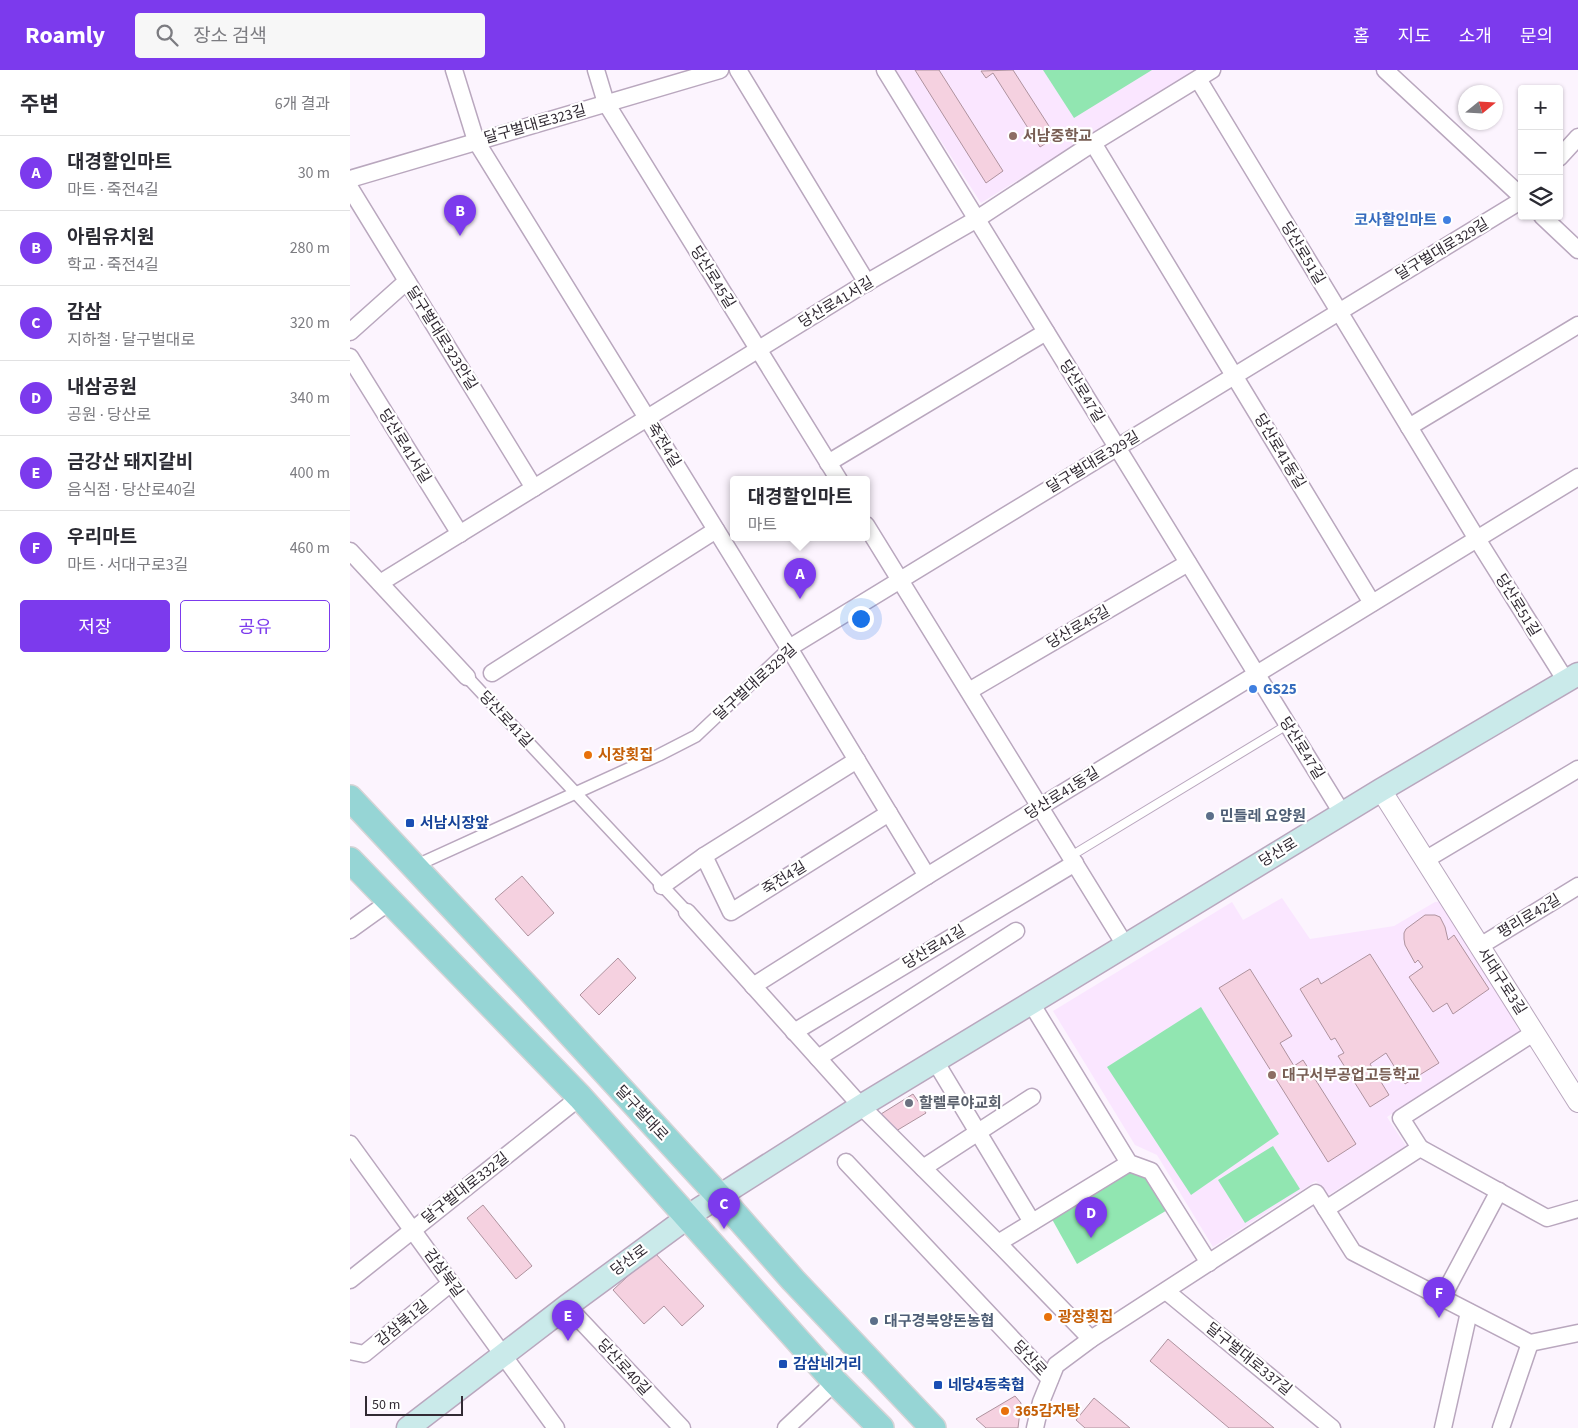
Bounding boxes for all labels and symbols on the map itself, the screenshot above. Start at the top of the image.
north arrow [1458,85,1503,130]
street label: 달구벌대로323길 [482,100,589,149]
place label: 서남중학교 [1023,126,1092,147]
marker: 서남중학교 [1007,130,1019,142]
pin: B [444,195,476,236]
place label: 코사할인마트 [1354,210,1437,231]
street label: 달구벌대로329길 [1392,213,1493,286]
marker: 코사할인마트 [1441,214,1453,226]
street label: 당산로51길 [1276,218,1330,289]
street label: 당산로45길 [685,242,740,313]
street label: 당산로41서길 [795,272,878,333]
street label: 달구벌대로323안길 [401,282,482,394]
street label: 당산로47길 [1054,356,1109,427]
street label: 당산로41서길 [373,405,436,487]
street label: 당산로41동길 [1249,410,1310,493]
street label: 죽전4길 [642,419,685,472]
street label: 달구벌대로329길 [1043,426,1144,499]
pin: A [784,558,816,599]
street label: 당산로51길 [1490,570,1545,641]
street label: 당산로45길 [1043,601,1114,654]
your location [848,606,874,632]
street label: 달구벌대로329길 [709,639,801,725]
place label: GS25 [1263,679,1297,700]
marker: GS25 [1247,683,1259,695]
street label: 당산로41길 [474,687,537,752]
street label: 당산로47길 [1274,713,1329,784]
place label: 시장횟집 [598,745,653,766]
marker: 시장횟집 [582,749,594,761]
street label: 당산로41동길 [1021,762,1103,825]
place label: 민들레 요양원 [1220,806,1306,827]
marker: 민들레 요양원 [1204,810,1216,822]
place label: 서남시장앞 [420,813,489,834]
marker: 서남시장앞 [404,817,416,829]
street label: 당산로 [1255,833,1301,872]
street label: 죽전4길 [758,857,811,900]
street label: 평리로42길 [1494,889,1565,943]
street label: 당산로41길 [899,920,970,974]
street label: 서대구로3길 [1472,943,1531,1019]
place label: 대구서부공업고등학교 [1282,1065,1420,1086]
marker: 대구서부공업고등학교 [1266,1069,1278,1081]
street label: 달구벌대로 [610,1081,673,1146]
place label: 할렐루야교회 [919,1093,1002,1114]
marker: 할렐루야교회 [903,1097,915,1109]
street label: 달구벌대로332길 [417,1148,513,1229]
pin: C [708,1188,740,1229]
pin: D [1075,1197,1107,1238]
street label: 당산로 [606,1240,652,1281]
street label: 감삼북길 [419,1245,468,1302]
pin: F [1423,1277,1455,1318]
street label: 감삼북1길 [371,1296,433,1351]
pin: E [552,1300,584,1341]
place label: 광장횟집 [1058,1307,1113,1328]
place label: 대구경북양돈농협 [884,1311,994,1332]
marker: 광장횟집 [1042,1311,1054,1323]
marker: 대구경북양돈농협 [868,1315,880,1327]
street label: 달구벌대로337길 [1201,1318,1296,1401]
street label: 당산로40길 [592,1335,655,1400]
street label: 당산로 [1008,1336,1051,1381]
place label: 감삼네거리 [793,1354,862,1375]
marker: 감삼네거리 [777,1358,789,1370]
place label: 네당4동축협 [948,1375,1025,1396]
marker: 네당4동축협 [932,1379,944,1391]
scale bar [365,1393,462,1416]
place label: 365감자탕 [1015,1401,1080,1422]
marker: 365감자탕 [999,1405,1011,1417]

